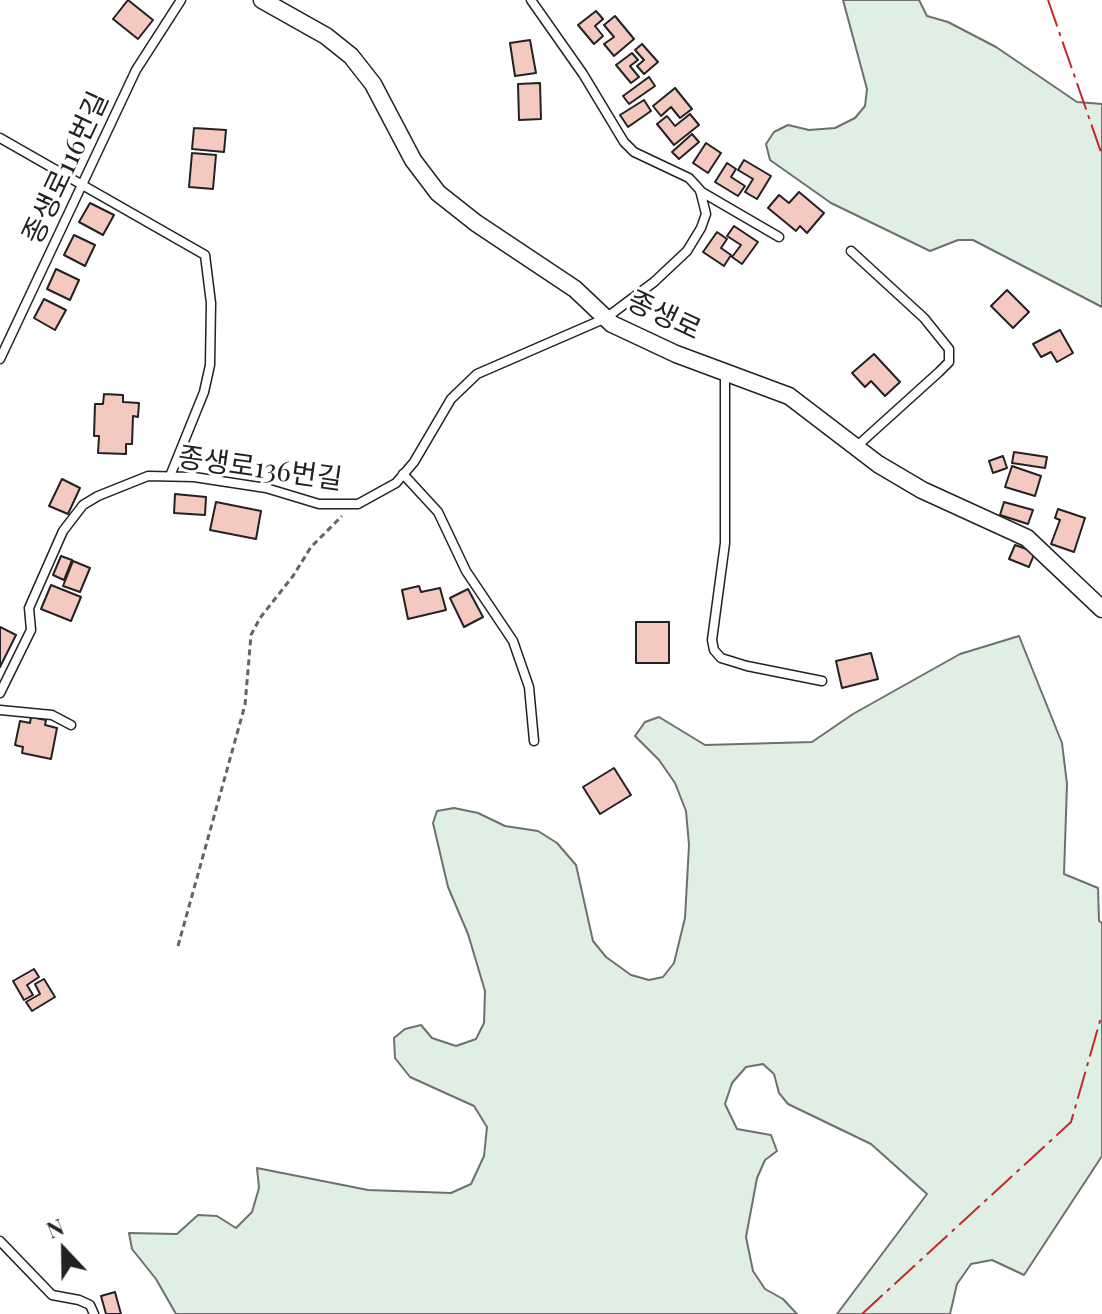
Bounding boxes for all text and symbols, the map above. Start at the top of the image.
street label: 종생로116번길 [16,87,116,249]
street label: 종생로 [622,284,706,348]
street label: 종생로136번길 [176,441,344,497]
north arrow [24,1210,104,1290]
text: N [42,1211,68,1245]

